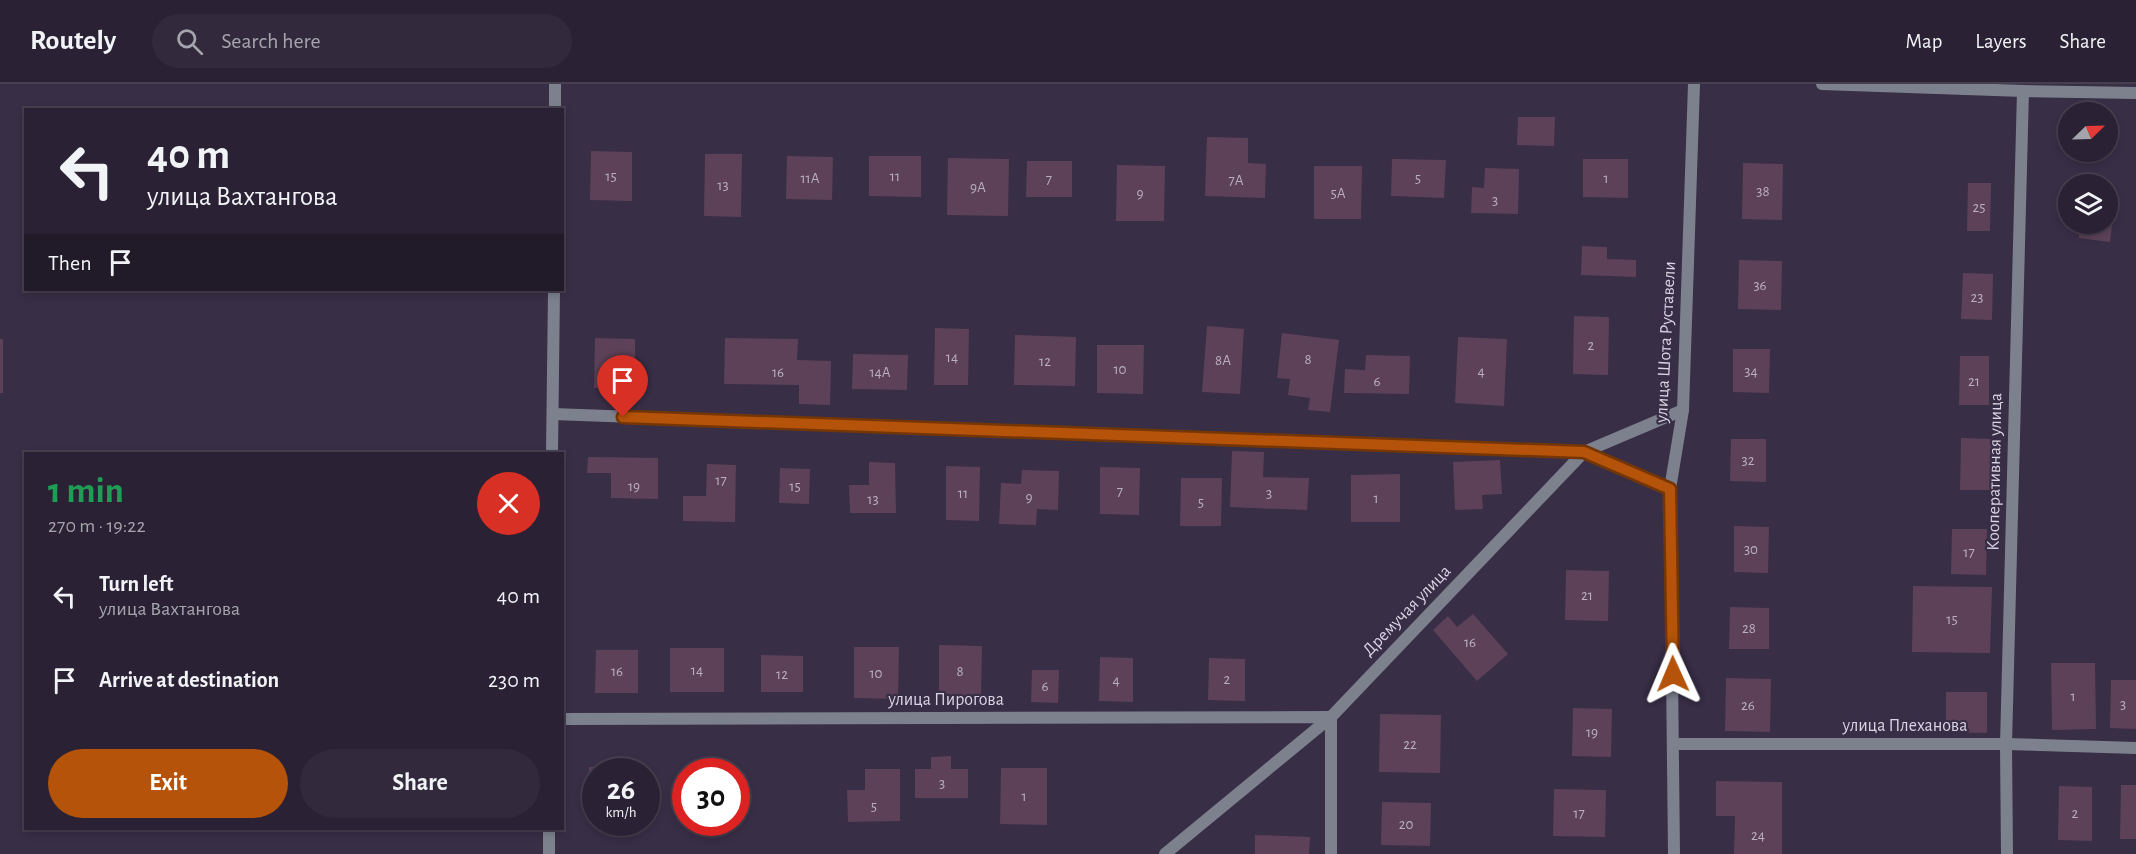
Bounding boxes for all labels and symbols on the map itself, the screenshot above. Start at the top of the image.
north arrow [2058,102,2118,162]
house number: 15 [605,169,617,184]
house number: 11 [890,169,900,184]
house number: 11А [800,171,820,186]
house number: 5 [1415,171,1421,186]
house number: 1 [1603,171,1609,186]
house number: 7 [1046,172,1052,187]
house number: 7А [1228,173,1244,188]
house number: 13 [717,178,729,193]
house number: 9А [970,180,986,195]
house number: 38 [1756,184,1770,199]
house number: 9 [1136,186,1144,201]
house number: 5А [1330,186,1346,201]
house number: 3 [1492,193,1498,208]
house number: 25 [1972,200,1986,215]
street label: улица Шота Руставели [1653,261,1679,424]
house number: 36 [1753,278,1767,293]
house number: 23 [1970,290,1984,305]
house number: 2 [1588,338,1595,353]
house number: 14 [946,350,958,365]
house number: 8 [1304,352,1312,367]
house number: 8А [1215,353,1231,368]
house number: 12 [1039,354,1051,369]
pin [597,355,648,417]
house number: 10 [1113,362,1127,377]
house number: 4 [1477,364,1485,379]
house number: 34 [1744,364,1758,379]
house number: 16 [772,365,784,380]
house number: 14А [869,365,891,380]
house number: 6 [1373,374,1381,389]
house number: 21 [1968,374,1980,389]
street label: Кооперативная улица [1985,393,2005,551]
house number: 32 [1741,453,1755,468]
house number: 17 [715,473,727,488]
house number: 19 [628,479,640,494]
house number: 15 [789,479,801,494]
house number: 7 [1117,484,1123,499]
house number: 11 [958,486,968,501]
house number: 3 [1266,486,1272,501]
house number: 9 [1025,490,1033,505]
house number: 1 [1373,491,1379,506]
house number: 13 [867,492,879,507]
house number: 5 [1198,495,1204,510]
house number: 30 [1744,542,1758,557]
house number: 17 [1963,545,1975,560]
street label: Дремучая улица [1359,562,1455,660]
house number: 21 [1581,588,1593,603]
house number: 15 [1946,612,1958,627]
house number: 28 [1742,621,1756,636]
house number: 16 [1464,635,1476,650]
position arrow [1641,642,1705,706]
house number: 14 [691,663,703,678]
house number: 16 [611,664,623,679]
house number: 8 [956,664,964,679]
house number: 10 [869,666,883,681]
house number: 12 [776,667,788,682]
house number: 2 [1224,672,1231,687]
house number: 4 [1112,673,1120,688]
house number: 6 [1041,679,1049,694]
house number: 1 [2070,689,2076,704]
street label: улица Пирогова [887,691,1004,709]
house number: 3 [2120,697,2126,712]
house number: 26 [1741,698,1755,713]
street label: улица Плеханова [1842,717,1967,735]
house number: 19 [1586,725,1598,740]
house number: 22 [1403,737,1417,752]
speed limit sign: 30 [672,758,750,836]
house number: 3 [939,776,945,791]
house number: 1 [1021,789,1027,804]
house number: 5 [871,799,877,814]
house number: 17 [1573,806,1585,821]
house number: 2 [2072,806,2079,821]
house number: 20 [1399,817,1413,832]
house number: 24 [1751,828,1765,843]

